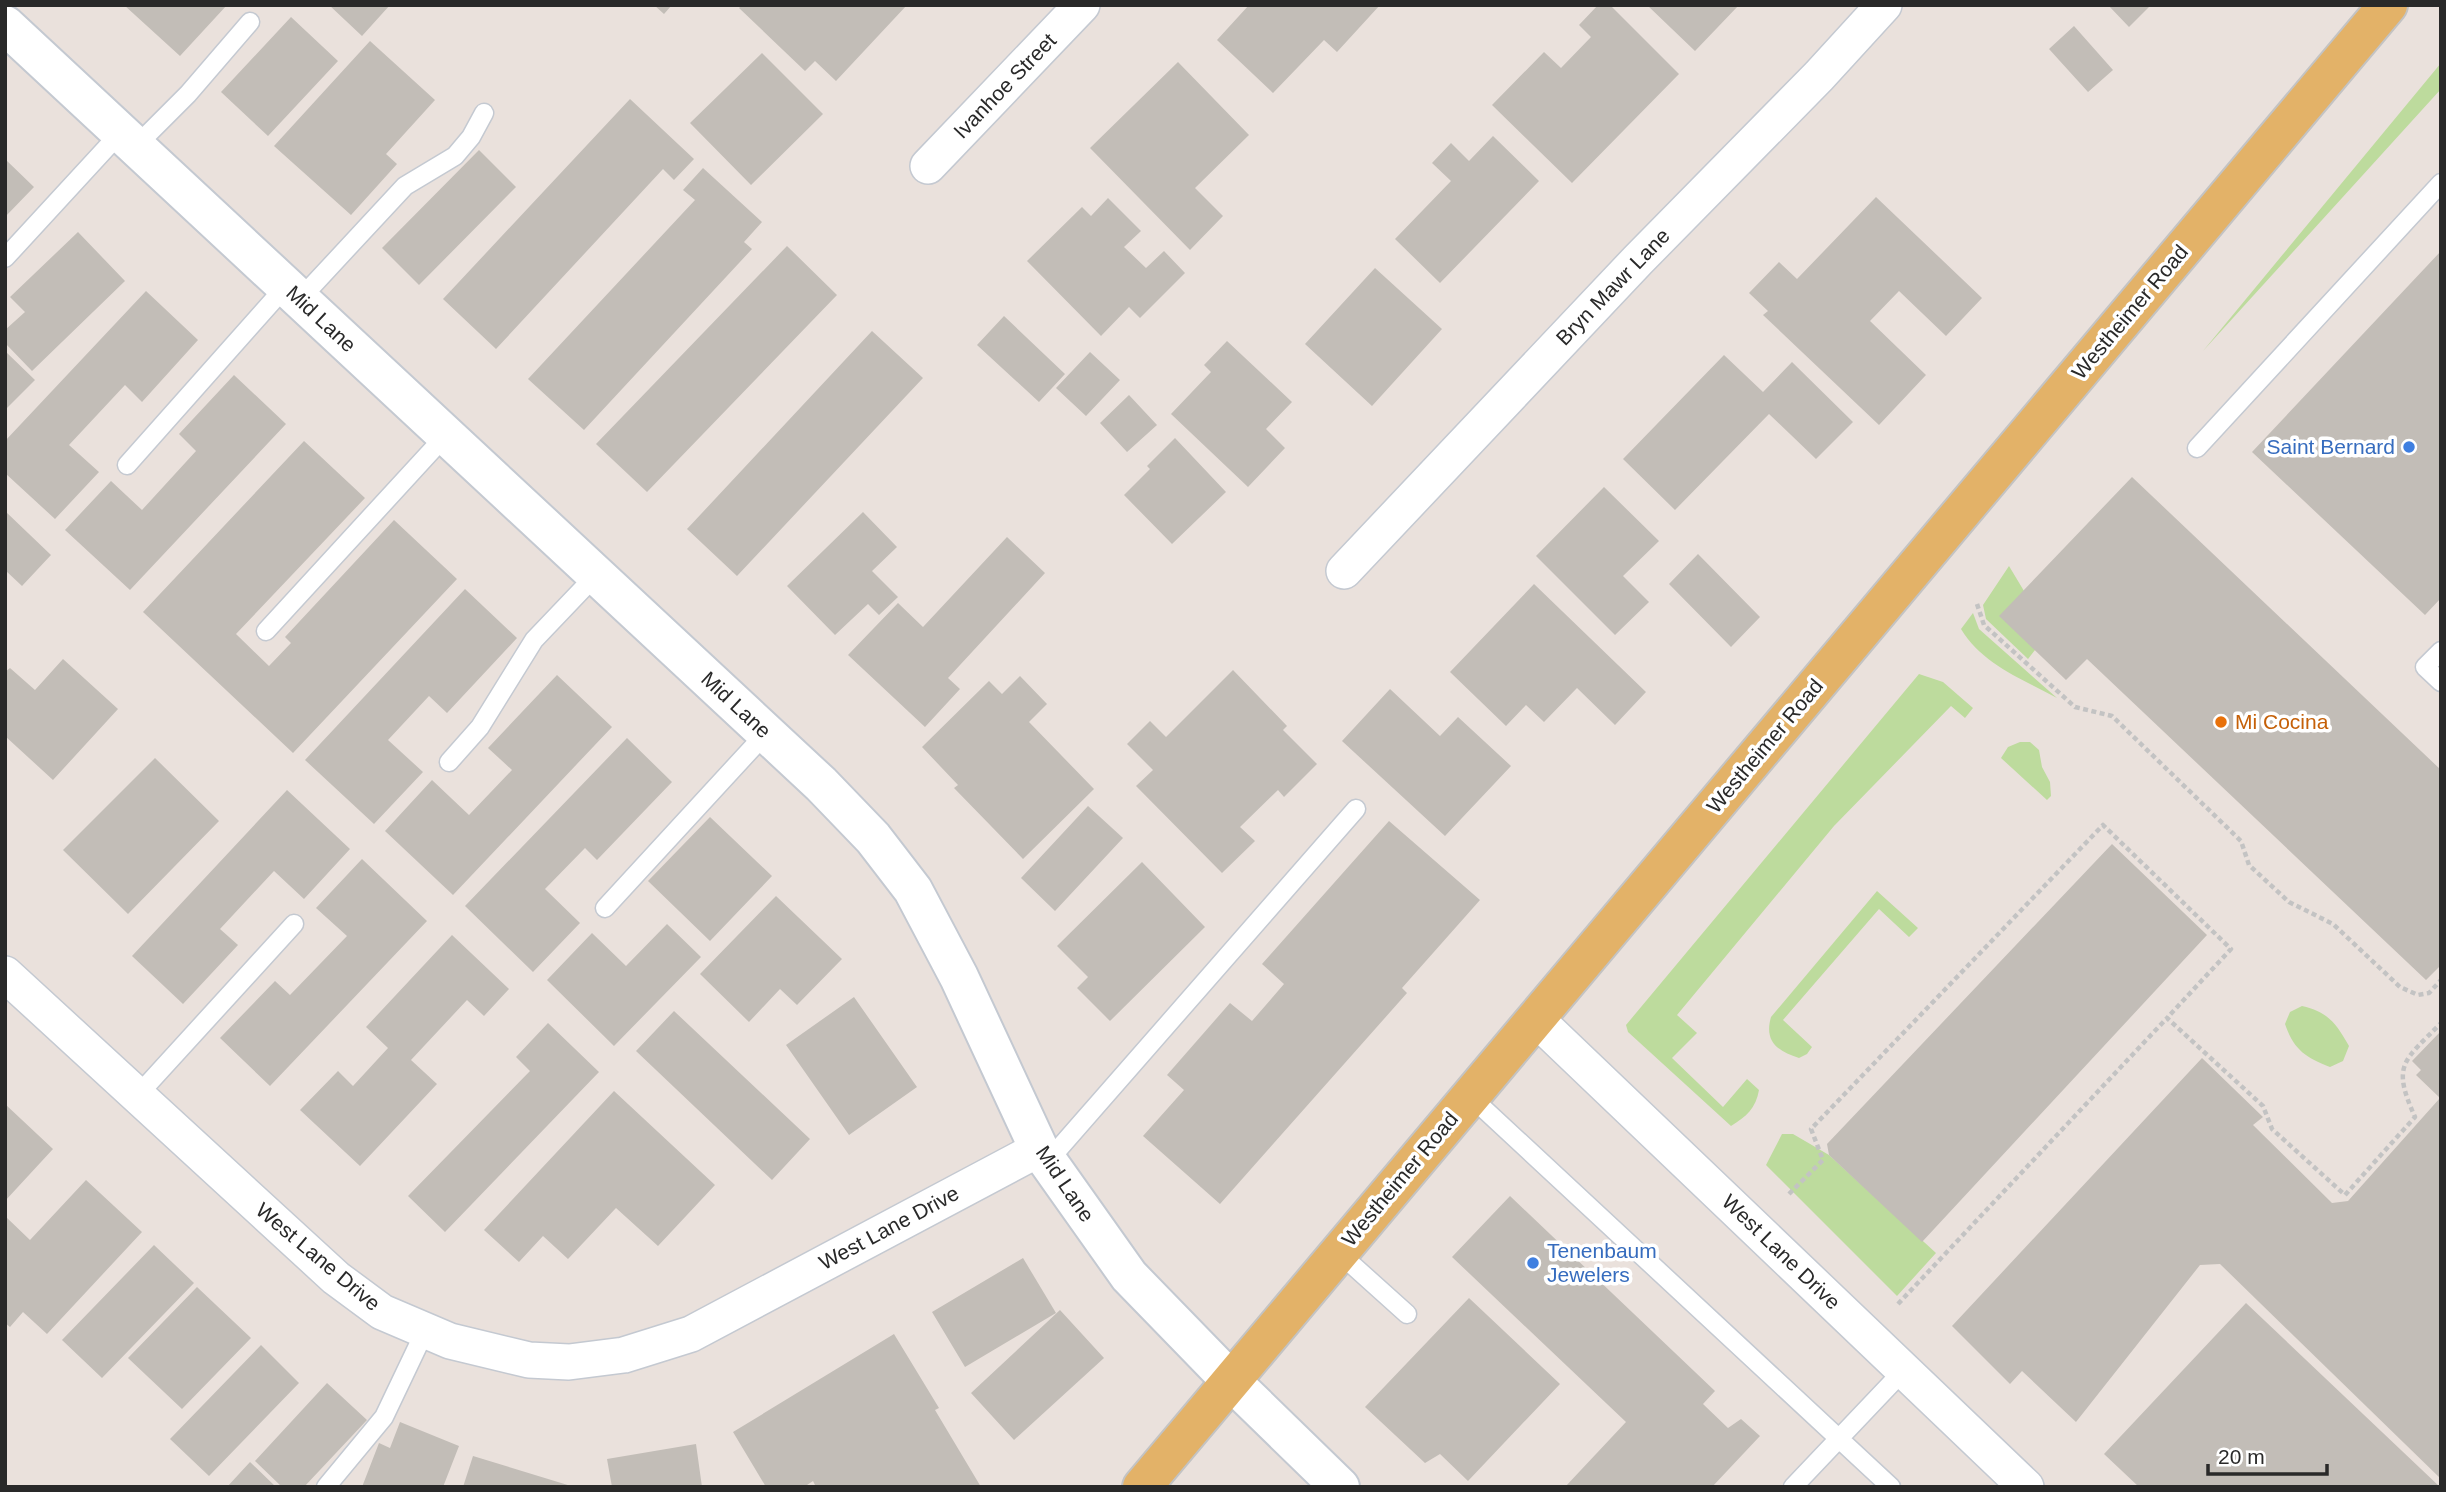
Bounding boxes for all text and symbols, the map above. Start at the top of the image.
street label: Ivanhoe Street [949,28,1060,143]
street label: Bryn Mawr Lane [1551,224,1674,350]
street label: Westheimer Road [2067,240,2192,383]
street label: Mid Lane [282,281,361,357]
place label: Saint Bernard [2267,435,2395,458]
marker: Saint Bernard [2401,439,2417,455]
street label: Mid Lane [697,667,776,743]
street label: Westheimer Road [1702,674,1827,817]
place label: Mi Cocina [2235,710,2329,733]
marker: Mi Cocina [2213,714,2229,730]
street label: Westheimer Road [1337,1107,1462,1250]
street label: Mid Lane [1032,1141,1099,1226]
street label: West Lane Drive [815,1181,963,1274]
street label: West Lane Drive [1718,1190,1845,1314]
street label: West Lane Drive [252,1198,385,1315]
place label: Tenenbaum Jewelers [1547,1239,1657,1286]
marker: Tenenbaum Jewelers [1525,1255,1541,1271]
scale bar [2208,1432,2327,1476]
text: 20 m [2218,1445,2265,1468]

